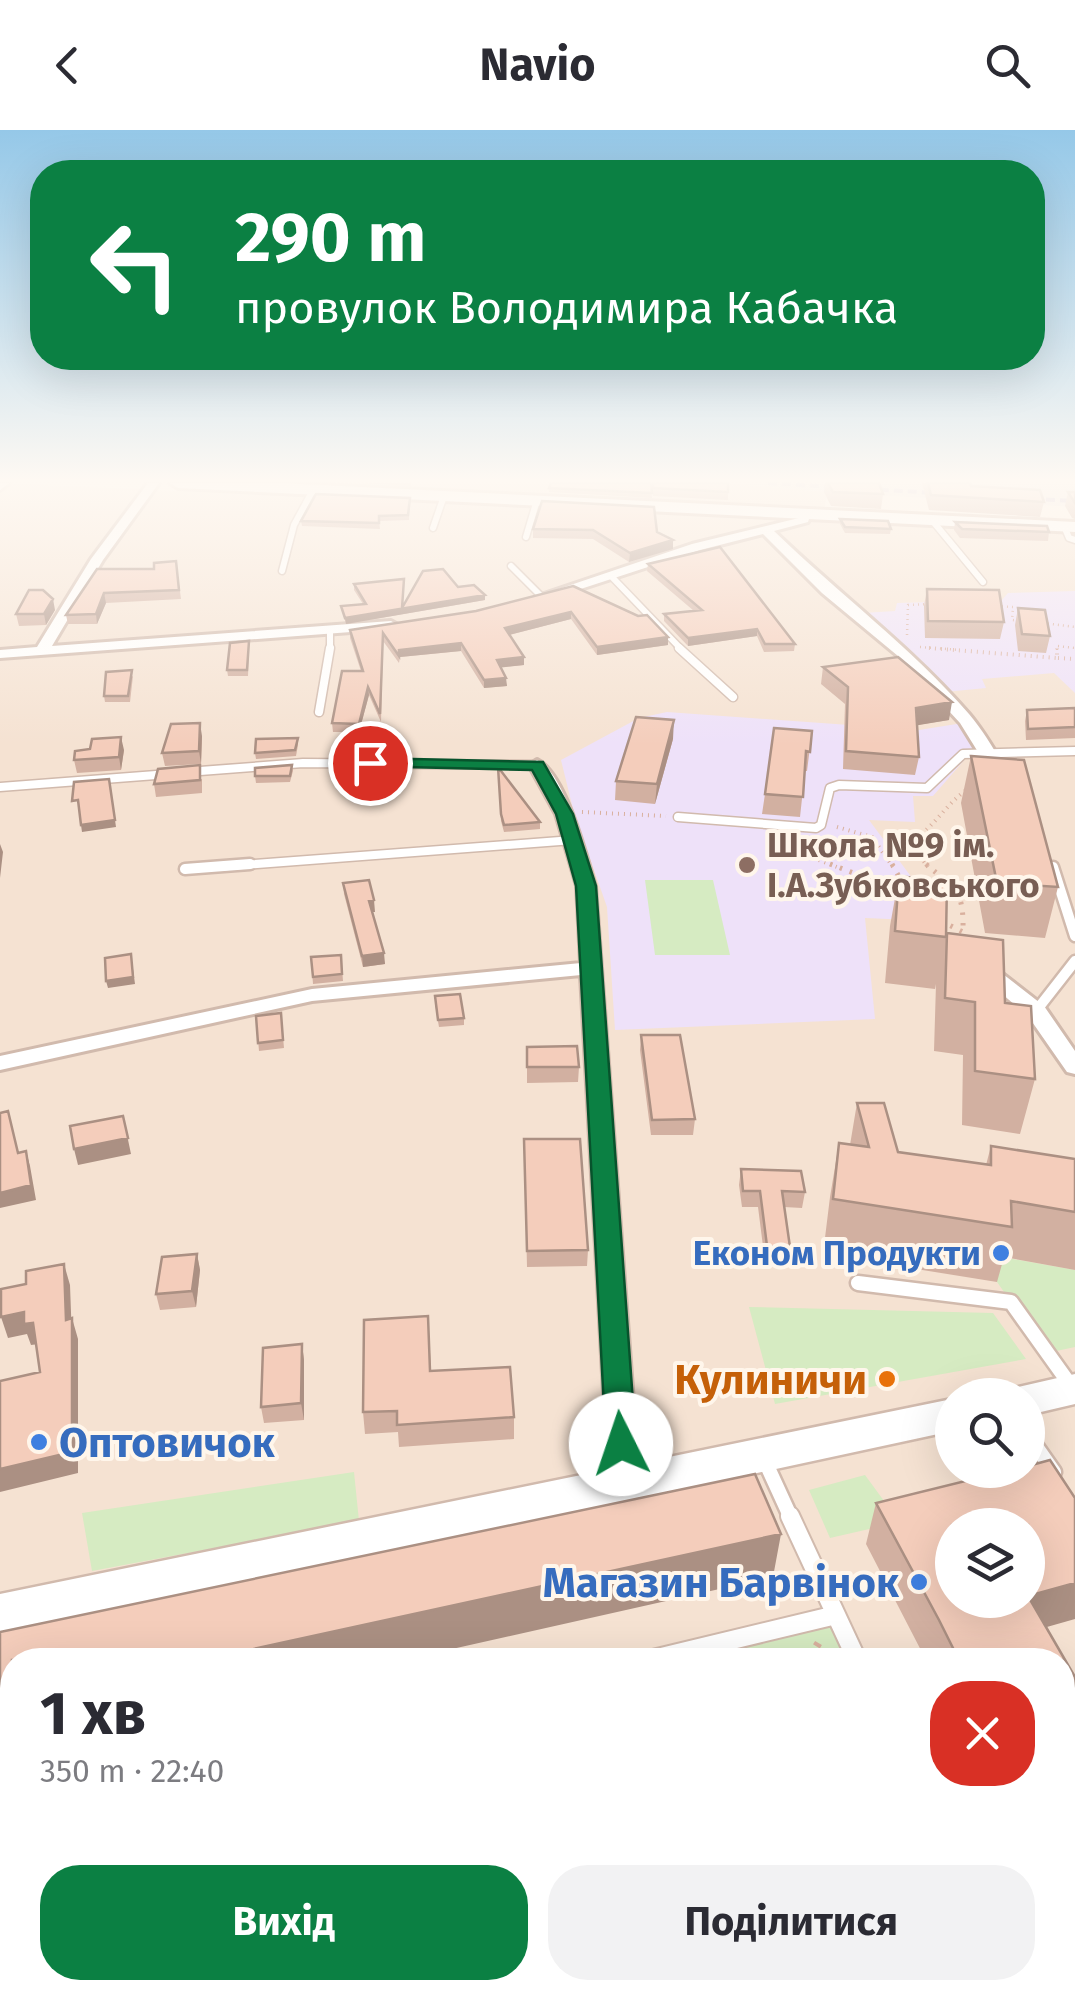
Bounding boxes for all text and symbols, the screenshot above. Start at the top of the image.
icon: back [40,38,95,93]
text: Navio [480,38,595,92]
icon: search [980,38,1035,93]
text: 290 m [235,196,426,280]
icon: left [70,200,200,330]
text: провулок Володимира Кабачка [235,281,898,335]
pin [328,721,413,806]
icon: arrive [343,736,398,791]
place label: Школа №9 ім. І.А.Зубковського [767,824,1040,906]
marker: Школа №9 ім. І.А.Зубковського [736,854,758,876]
place label: Економ Продукти [693,1232,981,1274]
marker: Економ Продукти [990,1242,1012,1264]
place label: Кулиничи [674,1355,867,1405]
marker: Кулиничи [876,1368,898,1390]
map controls [935,1378,1045,1618]
button: search [935,1378,1045,1488]
position arrow [569,1392,673,1496]
place label: Оптовичок [59,1418,276,1468]
marker: Оптовичок [28,1431,50,1453]
button: layers [935,1508,1045,1618]
place label: Магазин Барвінок [543,1558,900,1608]
marker: Магазин Барвінок [908,1571,930,1593]
text: 1 хв [40,1678,146,1750]
button: close [930,1681,1035,1786]
text: 350 m · 22:40 [40,1752,224,1790]
button: Вихід [40,1865,528,1980]
button: Поділитися [548,1865,1035,1980]

